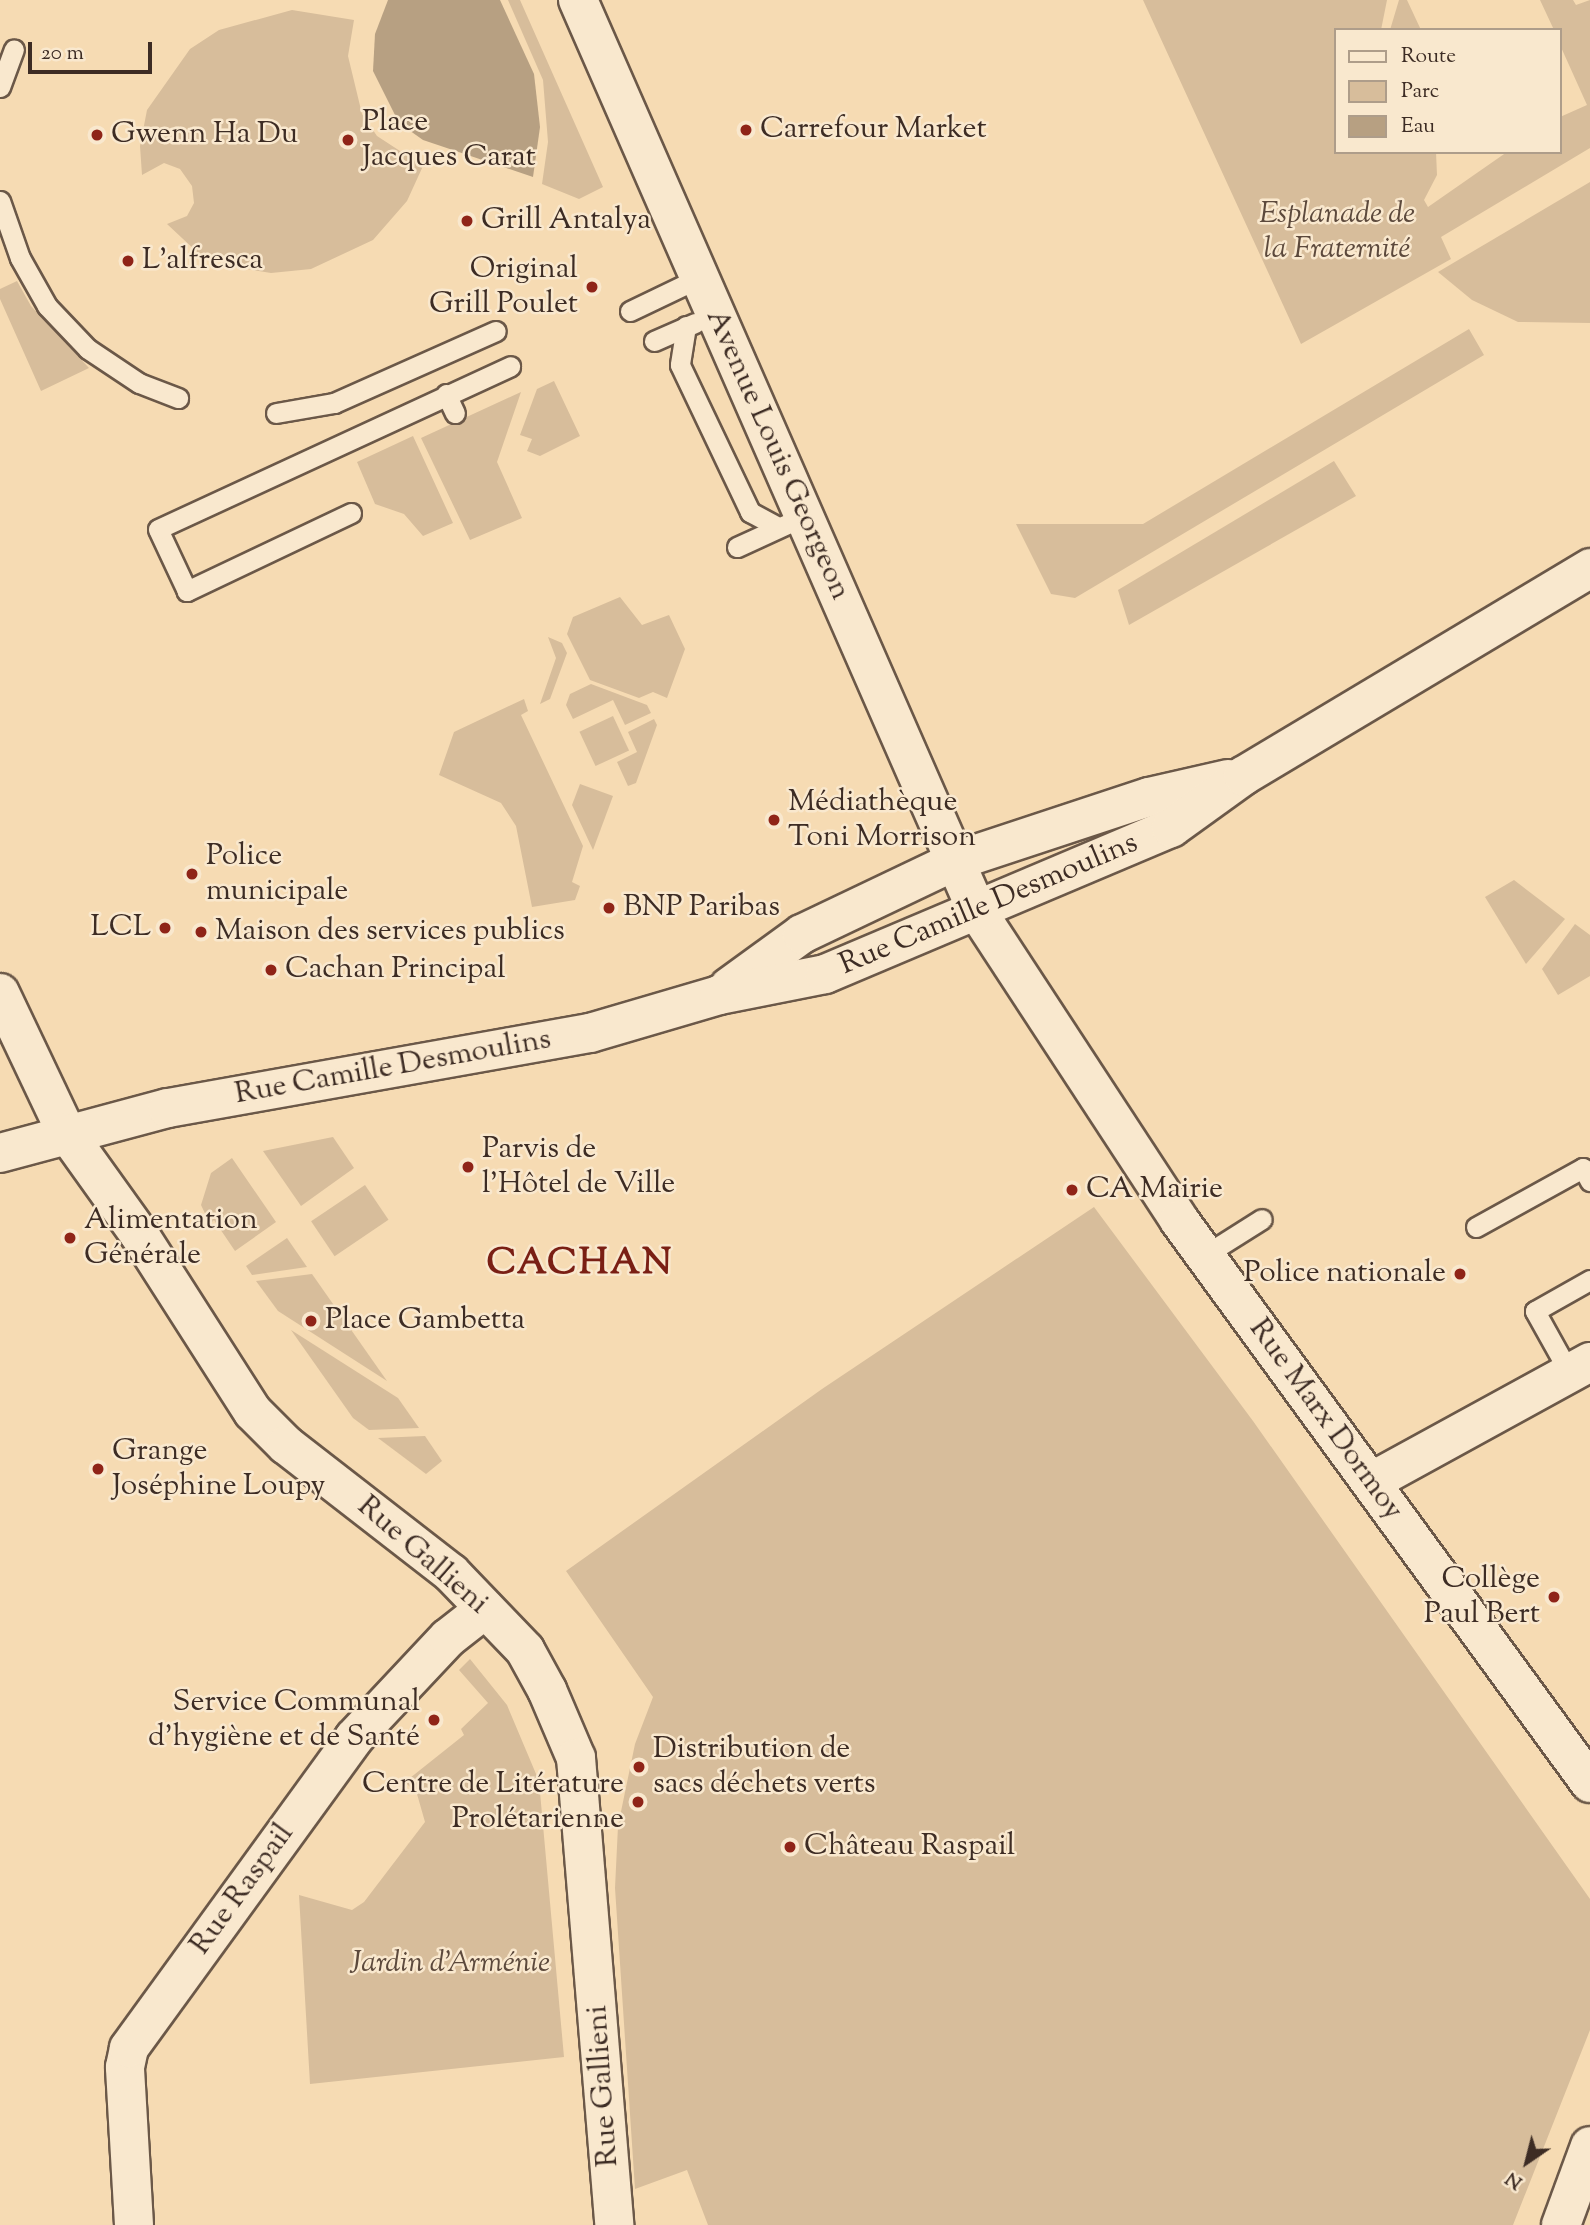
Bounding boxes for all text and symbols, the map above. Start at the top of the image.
scale bar [32,28,156,72]
legend [1334,28,1562,154]
text: 20 m [41,39,84,69]
text: Route [1401,42,1456,72]
text: Parc [1401,77,1439,107]
place label: Place Jacques Carat [362,105,536,176]
place label: Carrefour Market [760,112,987,148]
text: Eau [1401,112,1435,142]
place label: Gwenn Ha Du [111,117,298,153]
marker: Carrefour Market [738,122,754,138]
marker: Gwenn Ha Du [89,127,105,143]
marker: Place Jacques Carat [340,132,356,148]
park label: Esplanade de la Fraternité [1259,197,1415,268]
place label: Grill Antalya [481,203,651,239]
marker: Grill Antalya [459,213,475,229]
place label: L'alfresca [142,243,263,279]
place label: Original Grill Poulet [429,252,578,322]
marker: L'alfresca [120,253,136,269]
marker: Original Grill Poulet [584,279,600,295]
street label: Avenue Louis Georgeon [697,304,857,606]
place label: Médiathèque Toni Morrison [788,785,976,856]
marker: Médiathèque Toni Morrison [766,812,782,828]
street label: Rue Camille Desmoulins [835,826,1143,984]
place label: Police municipale [206,839,348,909]
marker: Police municipale [184,866,200,882]
place label: BNP Paribas [623,890,780,926]
marker: BNP Paribas [601,900,617,916]
place label: LCL [91,910,151,946]
place label: Maison des services publics [215,914,565,950]
marker: LCL [157,920,173,936]
marker: Maison des services publics [193,924,209,940]
place label: Cachan Principal [285,952,506,988]
marker: Cachan Principal [263,962,279,978]
street label: Rue Camille Desmoulins [232,1022,554,1114]
place label: Parvis de l'Hôtel de Ville [482,1132,675,1202]
marker: Parvis de l'Hôtel de Ville [460,1159,476,1175]
place label: CA Mairie [1086,1172,1223,1208]
marker: CA Mairie [1064,1182,1080,1198]
place label: Alimentation Générale [84,1203,258,1274]
marker: Alimentation Générale [62,1230,78,1246]
district label: CACHAN [487,1242,673,1286]
place label: Police nationale [1244,1256,1446,1292]
marker: Police nationale [1452,1266,1468,1282]
place label: Place Gambetta [325,1303,525,1339]
street label: Rue Marx Dormoy [1240,1312,1410,1528]
marker: Place Gambetta [303,1313,319,1329]
place label: Grange Joséphine Loupy [112,1434,326,1504]
marker: Grange Joséphine Loupy [90,1461,106,1477]
street label: Rue Gallieni [349,1489,495,1623]
place label: Collège Paul Bert [1424,1562,1540,1632]
marker: Collège Paul Bert [1546,1589,1562,1605]
place label: Service Communal d'hygiène et de Santé [148,1685,420,1756]
marker: Service Communal d'hygiène et de Santé [426,1712,442,1728]
place label: Distribution de sacs déchets verts [653,1732,876,1802]
marker: Distribution de sacs déchets verts [631,1759,647,1775]
place label: Centre de Litérature Prolétarienne [362,1767,624,1838]
marker: Centre de Litérature Prolétarienne [630,1794,646,1810]
street label: Rue Raspail [184,1818,302,1962]
place label: Château Raspail [804,1829,1015,1865]
marker: Château Raspail [782,1839,798,1855]
park label: Jardin d'Arménie [350,1946,550,1982]
street label: Rue Gallieni [580,2004,628,2168]
north arrow [1492,2127,1562,2197]
text: N [1501,2164,1529,2195]

